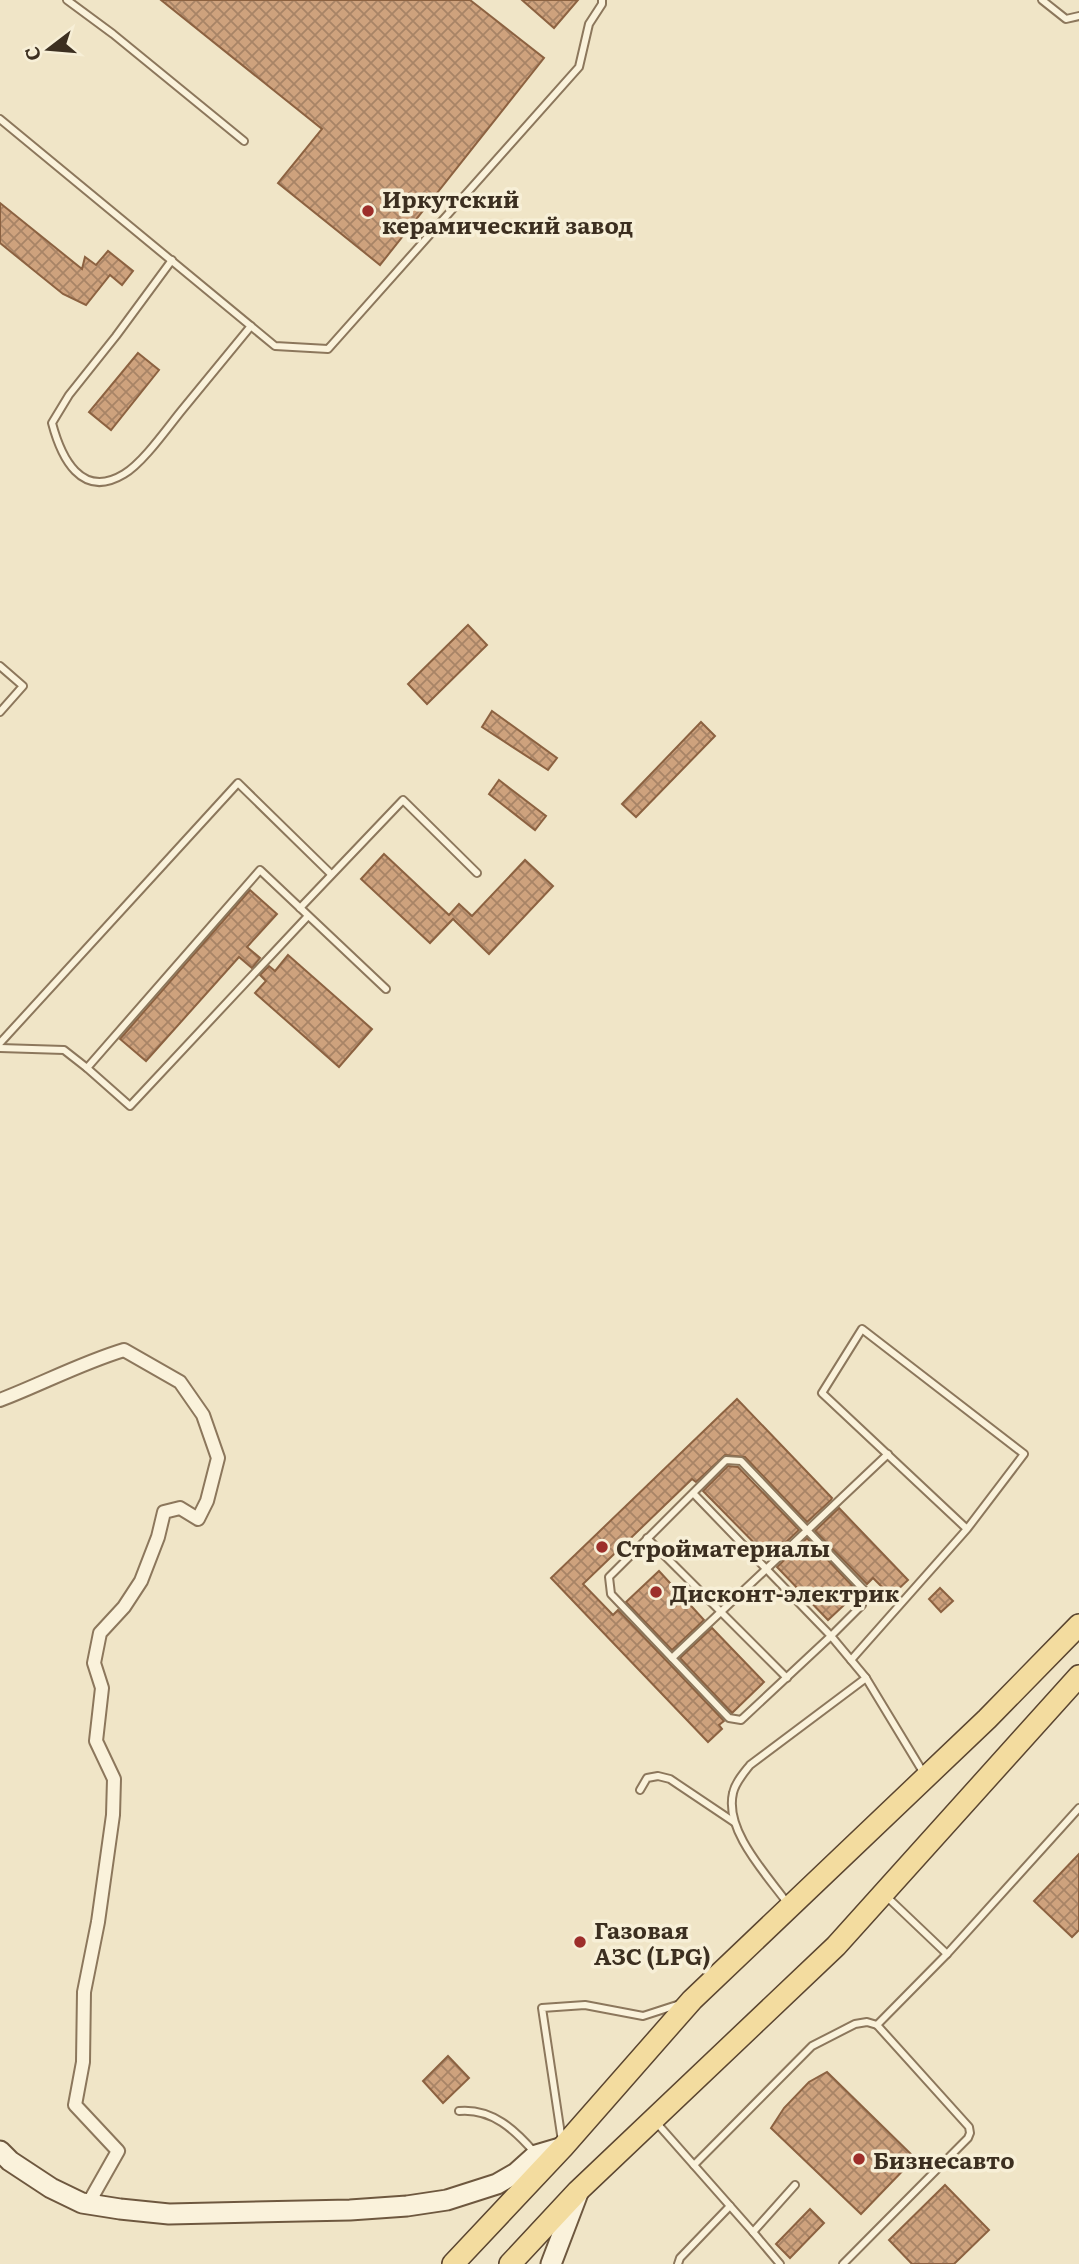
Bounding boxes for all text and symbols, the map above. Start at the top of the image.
north arrow [14,14,84,84]
text: С [16,44,47,64]
place label: Иркутский керамический завод [382,181,633,241]
marker: Иркутский керамический завод [360,203,376,219]
place label: Стройматериалы [616,1530,830,1564]
marker: Стройматериалы [594,1539,610,1555]
place label: Дисконт-электрик [670,1575,900,1609]
marker: Дисконт-электрик [648,1584,664,1600]
place label: Газовая АЗС (LPG) [594,1912,711,1972]
marker: Газовая АЗС (LPG) [572,1934,588,1950]
place label: Бизнесавто [873,2142,1015,2176]
marker: Бизнесавто [851,2151,867,2167]

